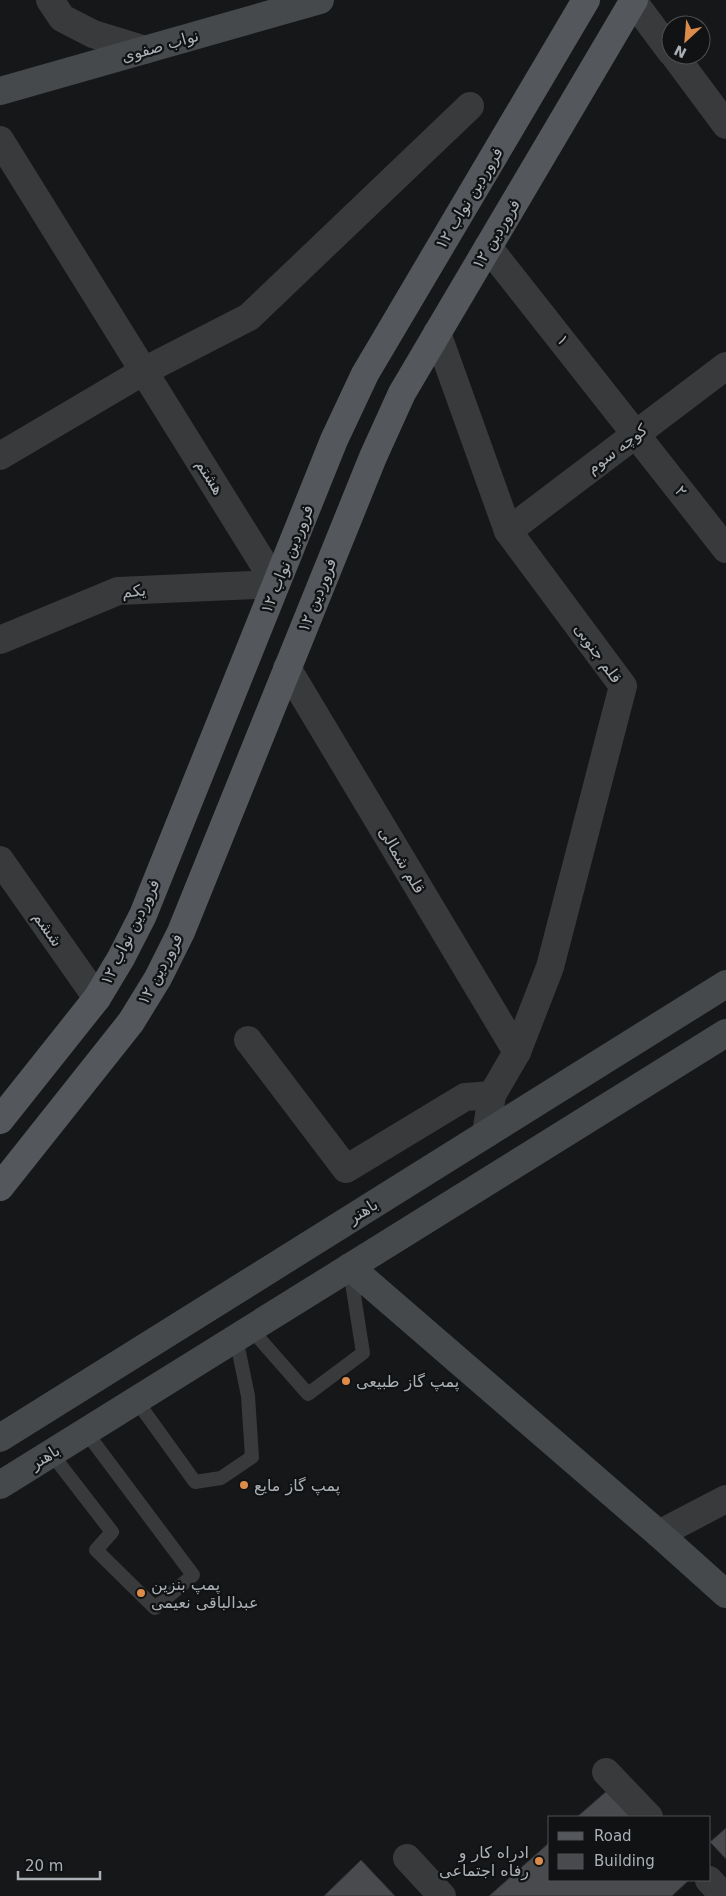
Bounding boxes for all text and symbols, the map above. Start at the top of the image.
north arrow [661,15,711,65]
street label: نواب صفوی [119,26,201,67]
text: N [672,42,689,61]
street label: ۱۲ فروردین نواب [431,144,507,252]
street label: ۱۲ فروردین [468,196,524,272]
street label: ۱ [553,331,573,349]
street label: کوچه سوم [583,420,652,479]
street label: هشتم [192,456,228,498]
street label: ۲ [671,482,691,500]
street label: ۱۲ فروردین نواب [257,502,317,616]
street label: ۱۲ فروردین [293,555,341,635]
street label: یکم [121,580,147,602]
street label: قلم جنوبی [569,619,626,687]
street label: قلم شمالی [375,823,429,897]
street label: ۱۲ فروردین نواب [96,876,164,988]
street label: ششم [29,908,67,950]
street label: ۱۲ فروردین [133,930,187,1008]
street label: باهنر [344,1195,382,1229]
place label: پمپ گاز طبیعی [356,1372,459,1392]
marker: پمپ گاز طبیعی [340,1375,352,1387]
street label: باهنر [26,1441,64,1475]
place label: پمپ گاز مایع [254,1476,340,1496]
marker: پمپ گاز مایع [238,1479,250,1491]
place label: پمپ بنزین عبدالباقی نعیمی [151,1575,258,1612]
marker: پمپ بنزین عبدالباقی نعیمی [135,1587,147,1599]
legend [548,1816,711,1881]
text: Road [594,1827,632,1845]
place label: ادراه کار و رفاه اجتماعی [439,1843,529,1881]
scale bar [18,1848,100,1880]
text: Building [594,1852,655,1870]
marker: ادراه کار و رفاه اجتماعی [533,1855,545,1867]
text: 20 m [25,1857,63,1875]

